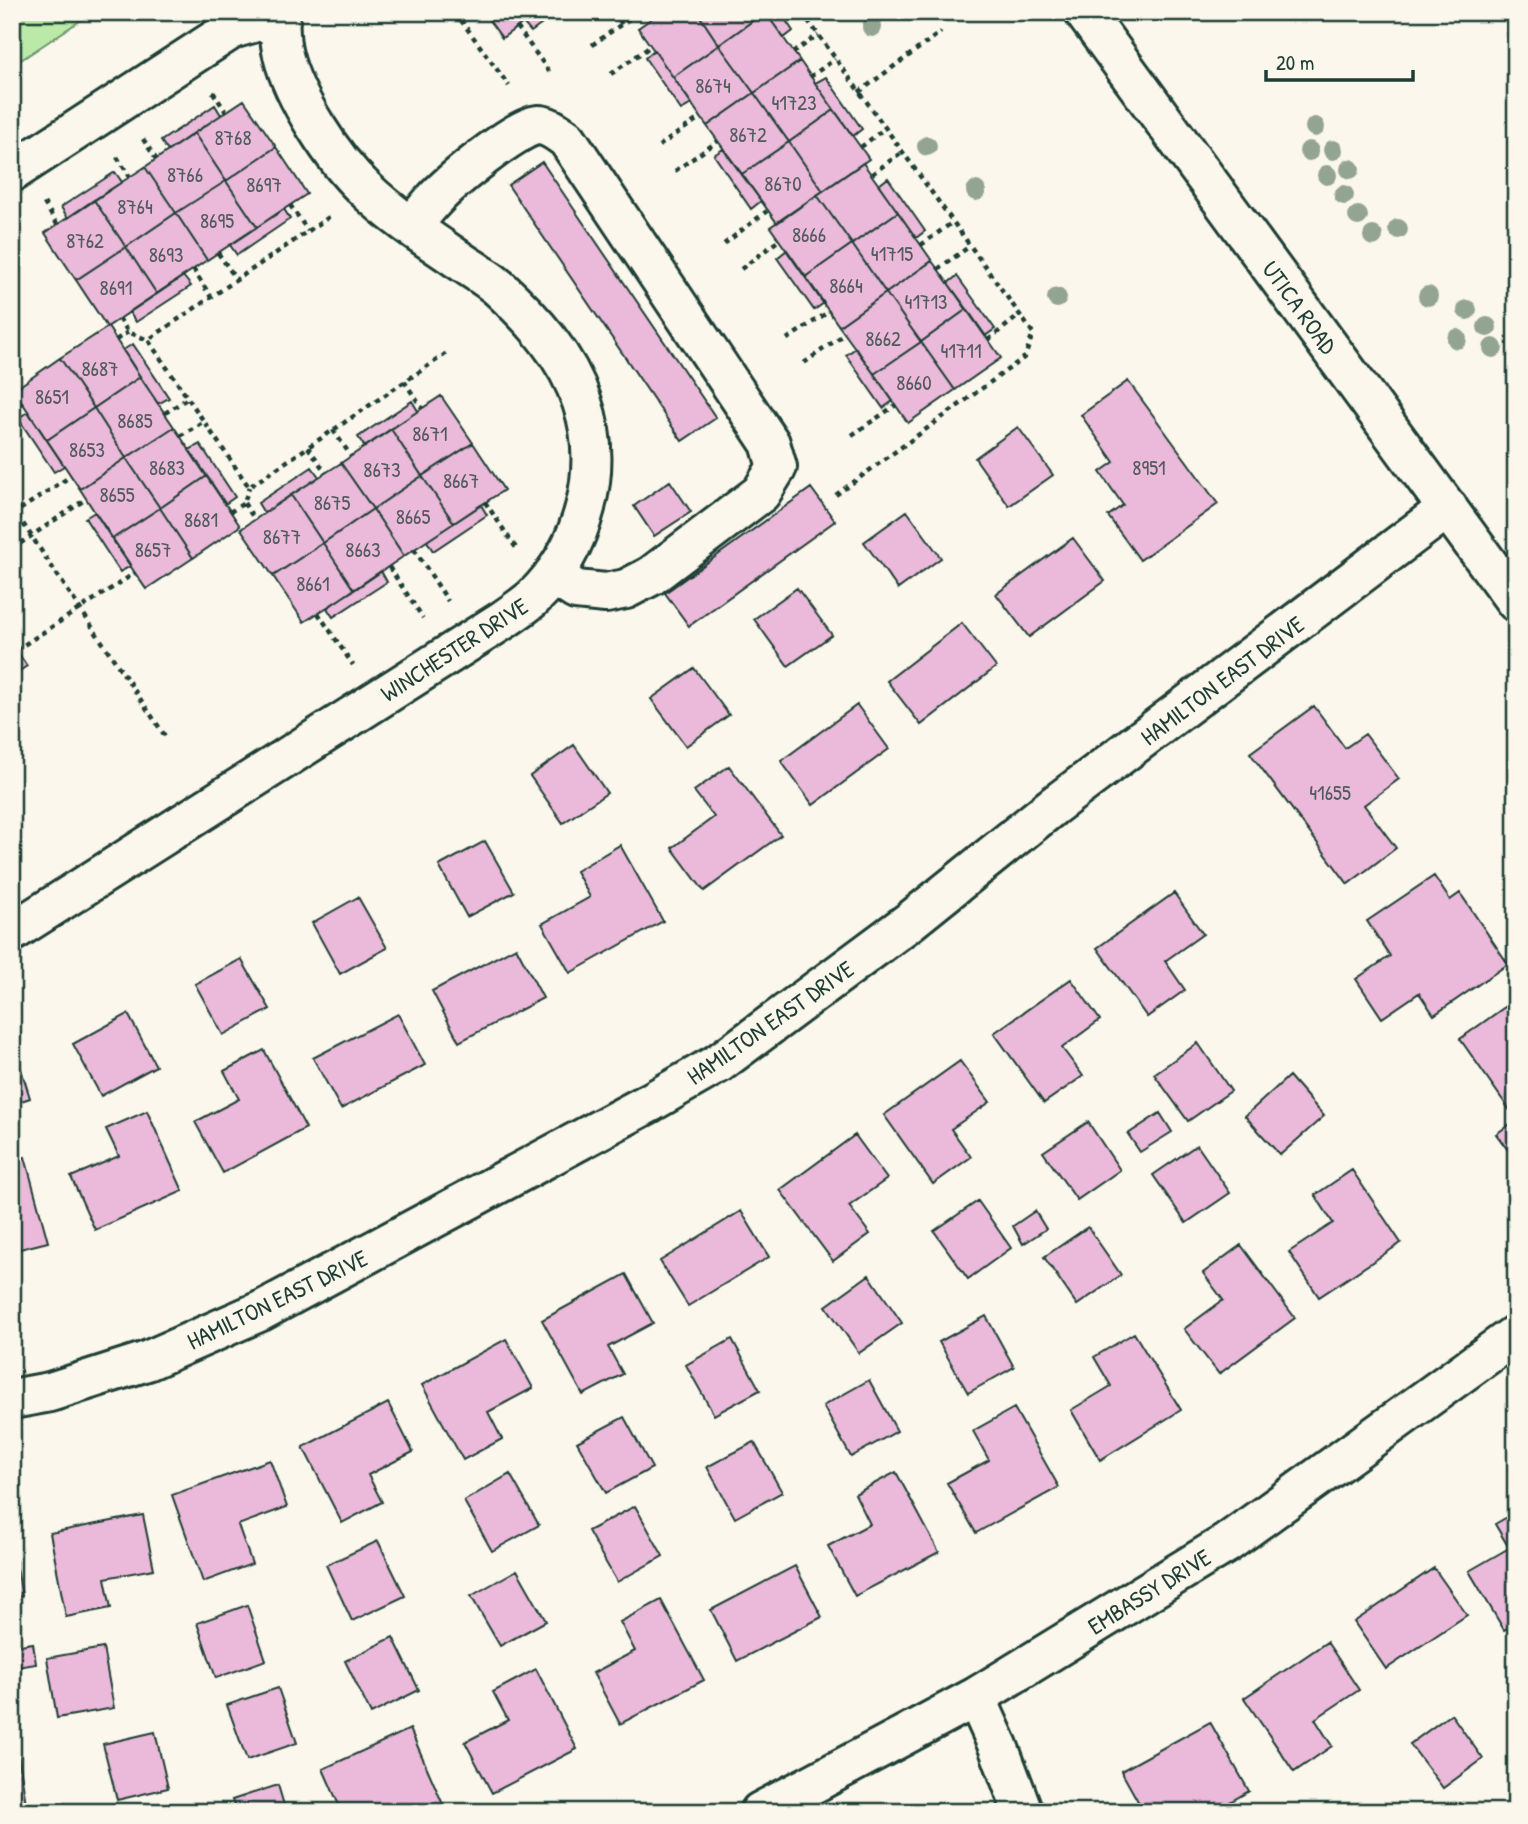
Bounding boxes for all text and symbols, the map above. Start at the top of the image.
scale bar [1266,38,1412,82]
text: 20 m [1276,48,1314,77]
house number: 8674 [695,71,731,100]
house number: 41723 [771,88,817,117]
house number: 8672 [729,120,767,149]
house number: 8768 [215,123,251,152]
house number: 8766 [167,160,203,189]
house number: 8670 [764,169,802,198]
house number: 8697 [246,170,282,199]
house number: 8764 [117,192,153,221]
house number: 8695 [200,206,234,235]
house number: 8666 [792,220,826,249]
house number: 8762 [66,226,104,255]
house number: 41715 [871,239,913,268]
house number: 8693 [149,240,183,269]
street label: UTICA ROAD [1255,254,1345,360]
house number: 8664 [829,271,863,300]
house number: 8691 [100,273,132,302]
house number: 41713 [905,287,947,316]
house number: 8662 [865,324,901,353]
house number: 41711 [940,336,982,365]
house number: 8687 [82,354,118,383]
house number: 8660 [896,368,932,397]
house number: 8651 [35,382,69,411]
house number: 8685 [117,406,153,435]
house number: 8671 [412,419,448,448]
house number: 8653 [69,435,105,464]
house number: 8683 [149,453,185,482]
house number: 8951 [1132,453,1166,482]
house number: 8673 [363,455,401,484]
house number: 8667 [443,466,479,495]
house number: 8655 [99,480,135,509]
house number: 8675 [314,488,350,517]
house number: 8665 [396,502,430,531]
house number: 8681 [184,505,218,534]
house number: 8677 [263,522,301,551]
house number: 8657 [135,535,171,564]
house number: 8663 [345,535,381,564]
house number: 8661 [296,569,330,598]
street label: WINCHESTER DRIVE [374,589,534,709]
street label: HAMILTON EAST DRIVE [1134,608,1311,752]
house number: 41655 [1309,778,1351,807]
street label: HAMILTON EAST DRIVE [680,952,860,1092]
street label: HAMILTON EAST DRIVE [182,1241,373,1357]
street label: EMBASSY DRIVE [1082,1540,1217,1641]

